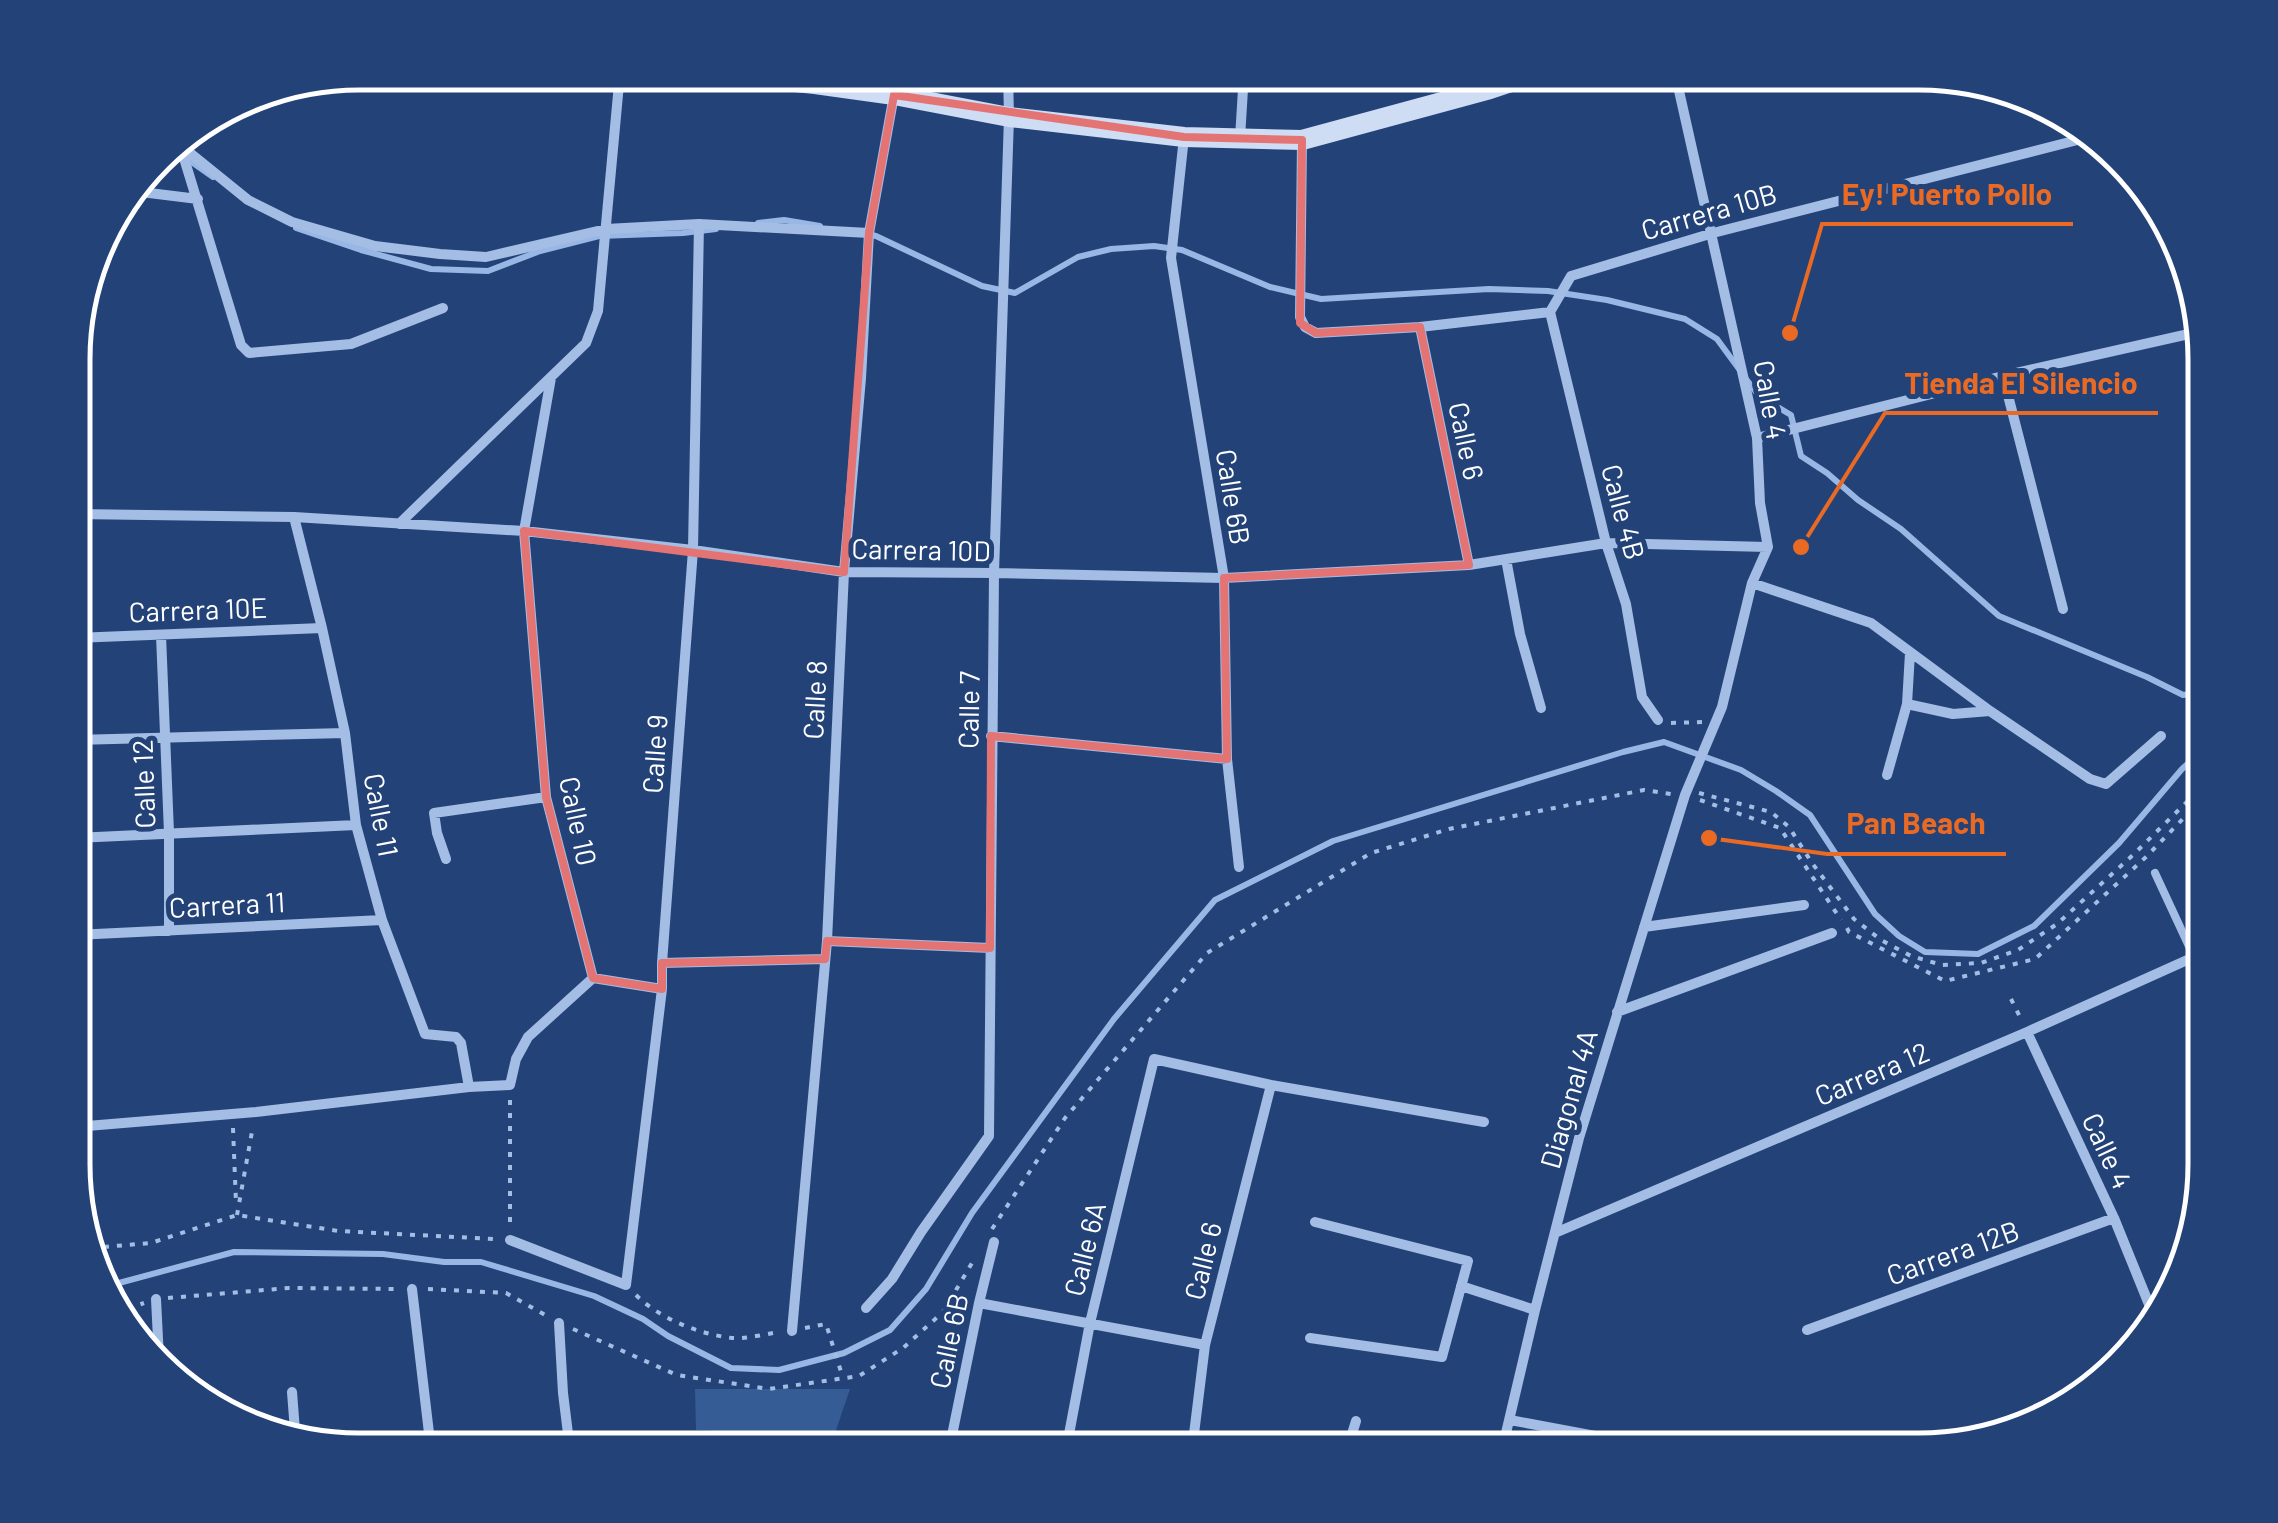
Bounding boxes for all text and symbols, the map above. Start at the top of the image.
callout: Ey! Puerto Pollo [1822,164,2073,224]
street label: Carrera 10B [1637,175,1780,247]
text: Ey! Puerto Pollo [1842,175,2052,211]
callout: Tienda El Silencio [1885,353,2158,413]
street label: Calle 4 [1747,358,1795,442]
text: Tienda El Silencio [1904,364,2138,400]
street label: Calle 6 [1442,399,1492,483]
street label: Calle 6B [1210,447,1258,547]
street label: Calle 4B [1595,460,1653,563]
street label: Carrera 10D [851,531,991,567]
street label: Carrera 10E [128,590,268,628]
street label: Calle 8 [795,660,833,740]
street label: Calle 7 [950,671,986,749]
street label: Calle 9 [634,713,674,795]
street label: Calle 12 [124,739,162,829]
street label: Calle 11 [357,770,407,859]
street label: Calle 10 [553,773,605,868]
callout: Pan Beach [1827,794,2006,854]
text: Pan Beach [1846,804,1986,840]
street label: Carrera 11 [168,884,286,924]
street label: Diagonal 4A [1532,1025,1604,1172]
street label: Carrera 12 [1809,1034,1934,1112]
street label: Calle 4 [2076,1107,2140,1194]
street label: Calle 6A [1056,1198,1112,1299]
street label: Carrera 12B [1882,1212,2024,1292]
street label: Calle 6 [1176,1218,1228,1303]
street label: Calle 6B [921,1290,975,1392]

